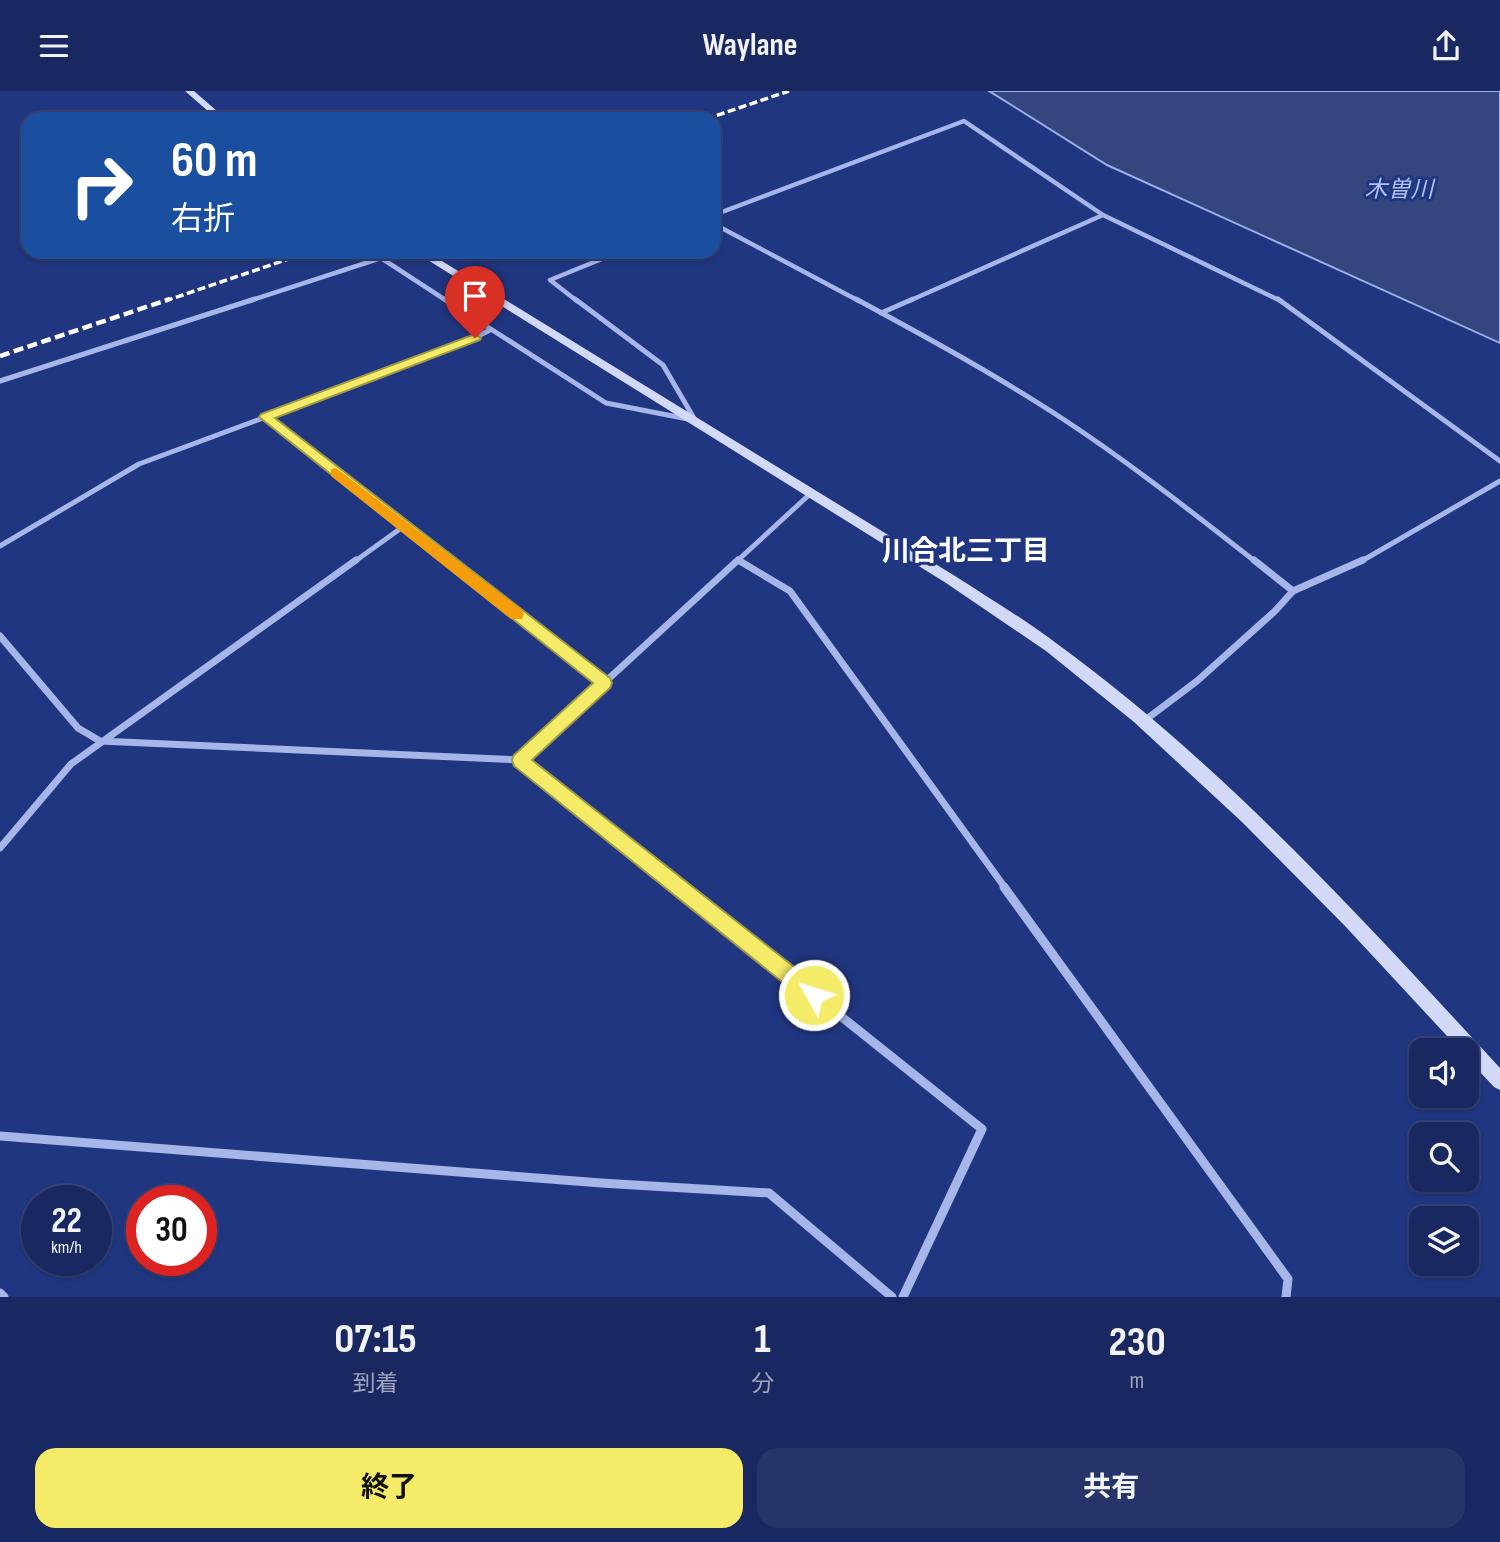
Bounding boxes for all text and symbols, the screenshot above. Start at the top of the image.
text: Waylane [702,26,798,65]
icon: menu [35,27,73,65]
icon: share [1427,27,1465,65]
text: 60 m [171,132,258,191]
icon: right [56,140,147,231]
water label: 木曽川 [1365,176,1437,204]
text: 右折 [171,200,235,239]
pin [445,266,505,338]
icon: arrive [456,277,494,315]
district label: 川合北三丁目 [882,535,1050,568]
position arrow [777,958,851,1032]
map controls [1409,1038,1479,1276]
button: sound [1409,1038,1479,1108]
button: search [1409,1122,1479,1192]
speed limit sign: 30 [126,1185,217,1276]
text: 22 [51,1200,82,1243]
button: layers [1409,1206,1479,1276]
text: km/h [51,1237,82,1258]
text: 07:15 [334,1314,417,1365]
text: 1 [754,1314,771,1365]
text: 230 [1108,1317,1166,1368]
text: m [1130,1367,1144,1395]
text: 到着 [353,1370,399,1398]
text: 分 [751,1370,774,1398]
button: 終了 [35,1448,743,1528]
button: 共有 [757,1448,1465,1528]

